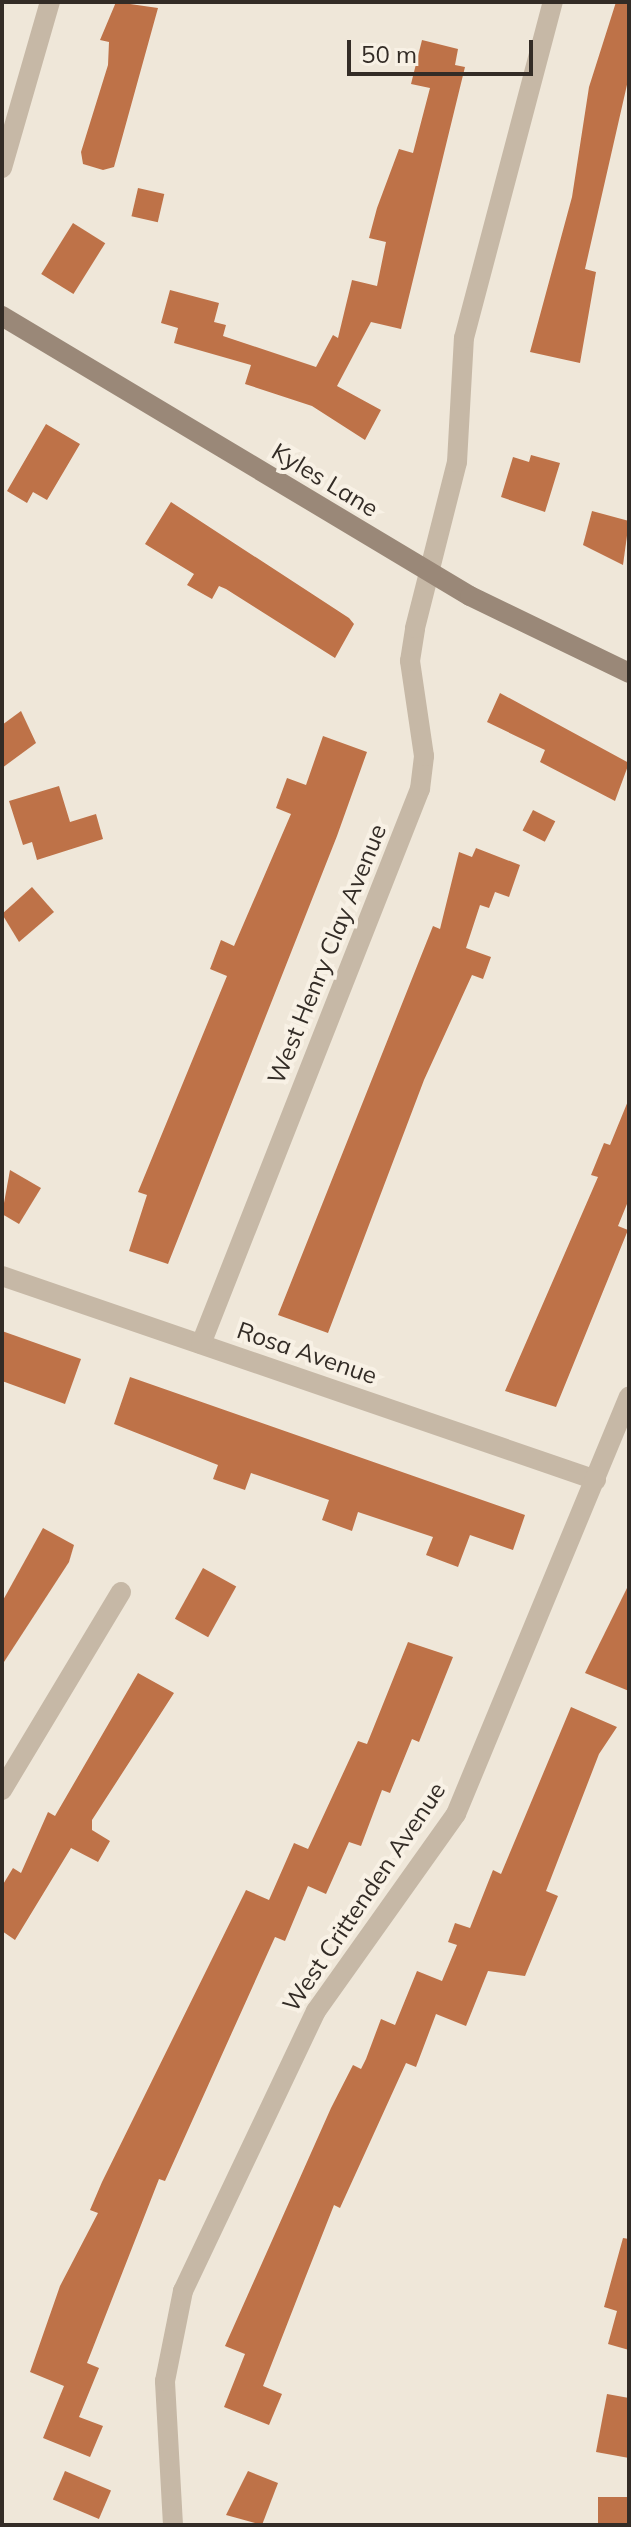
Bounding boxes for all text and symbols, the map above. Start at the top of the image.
scale bar [351,24,537,74]
text: 50 m [361,39,417,69]
street label: Kyles Lane [267,437,383,523]
street label: West Henry Clay Avenue [262,820,392,1088]
street label: Rosa Avenue [233,1316,381,1390]
street label: West Crittenden Avenue [276,1777,452,2017]

